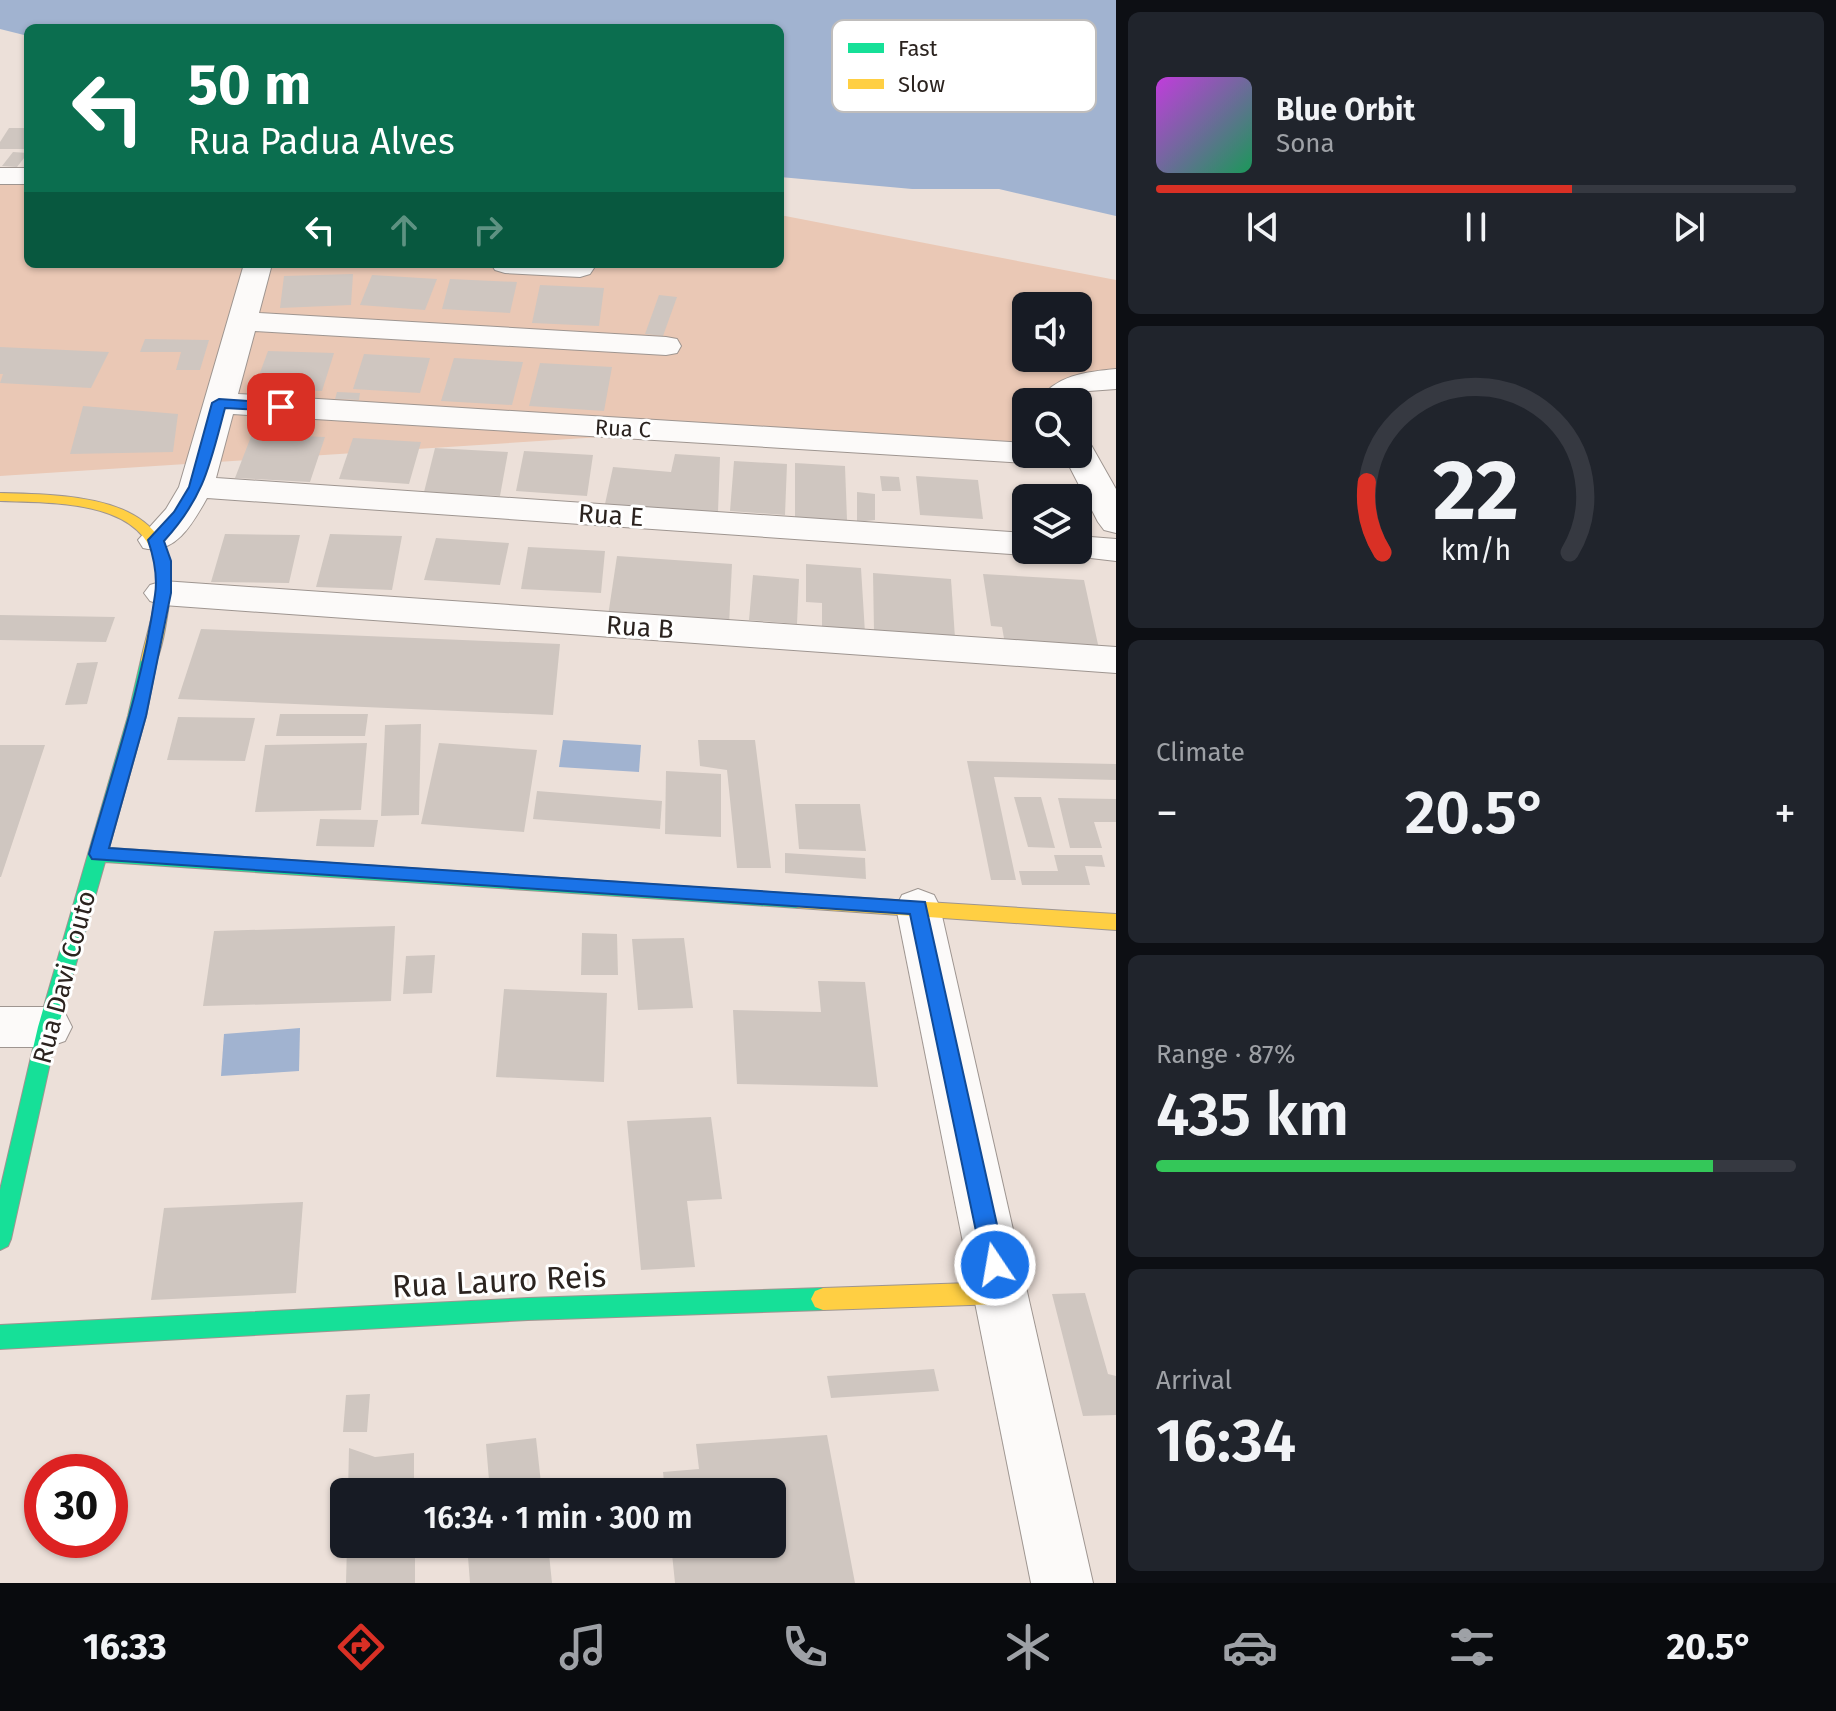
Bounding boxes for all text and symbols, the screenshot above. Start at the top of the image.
legend [832,20,1096,112]
text: Fast [898,35,938,62]
text: 50 m [188,52,311,119]
icon: left [56,56,160,160]
text: Slow [898,71,945,98]
text: Blue Orbit [1276,92,1415,128]
text: Rua Padua Alves [188,120,455,164]
text: Sona [1276,128,1335,159]
icon: previous [1241,205,1285,249]
icon: pause [1454,205,1498,249]
icon: next [1667,205,1711,249]
icon: left [298,208,342,252]
icon: ahead [382,208,426,252]
icon: right [466,208,510,252]
map controls [1012,292,1092,564]
button: sound [1012,292,1092,372]
pin [247,373,315,441]
icon: arrive [259,385,303,429]
button: search [1012,388,1092,468]
street label: Rua C [594,414,652,443]
text: 22 [1433,441,1519,541]
button: layers [1012,484,1092,564]
street label: Rua E [577,498,645,533]
text: km/h [1441,533,1511,568]
street label: Rua B [605,610,675,645]
text: Climate [1156,737,1245,768]
text: 20.5° [1405,777,1547,849]
text: − [1156,787,1178,840]
text: + [1774,787,1796,840]
street label: Rua Davi Couto [27,887,102,1067]
text: Range · 87% [1156,1039,1295,1070]
text: 435 km [1156,1079,1349,1151]
position arrow [953,1223,1037,1307]
street label: Rua Lauro Reis [391,1256,607,1306]
text: Arrival [1156,1365,1232,1396]
text: 16:34 [1156,1405,1296,1477]
speed limit sign: 30 [24,1454,128,1558]
text: 16:34 · 1 min · 300 m [424,1500,692,1536]
icon: directions [333,1619,389,1675]
icon: music [555,1619,611,1675]
icon: phone [777,1619,833,1675]
icon: climate [1000,1619,1056,1675]
icon: car [1222,1619,1278,1675]
icon: filters [1444,1619,1500,1675]
text: 16:33 [83,1625,167,1669]
text: 20.5° [1666,1625,1753,1669]

